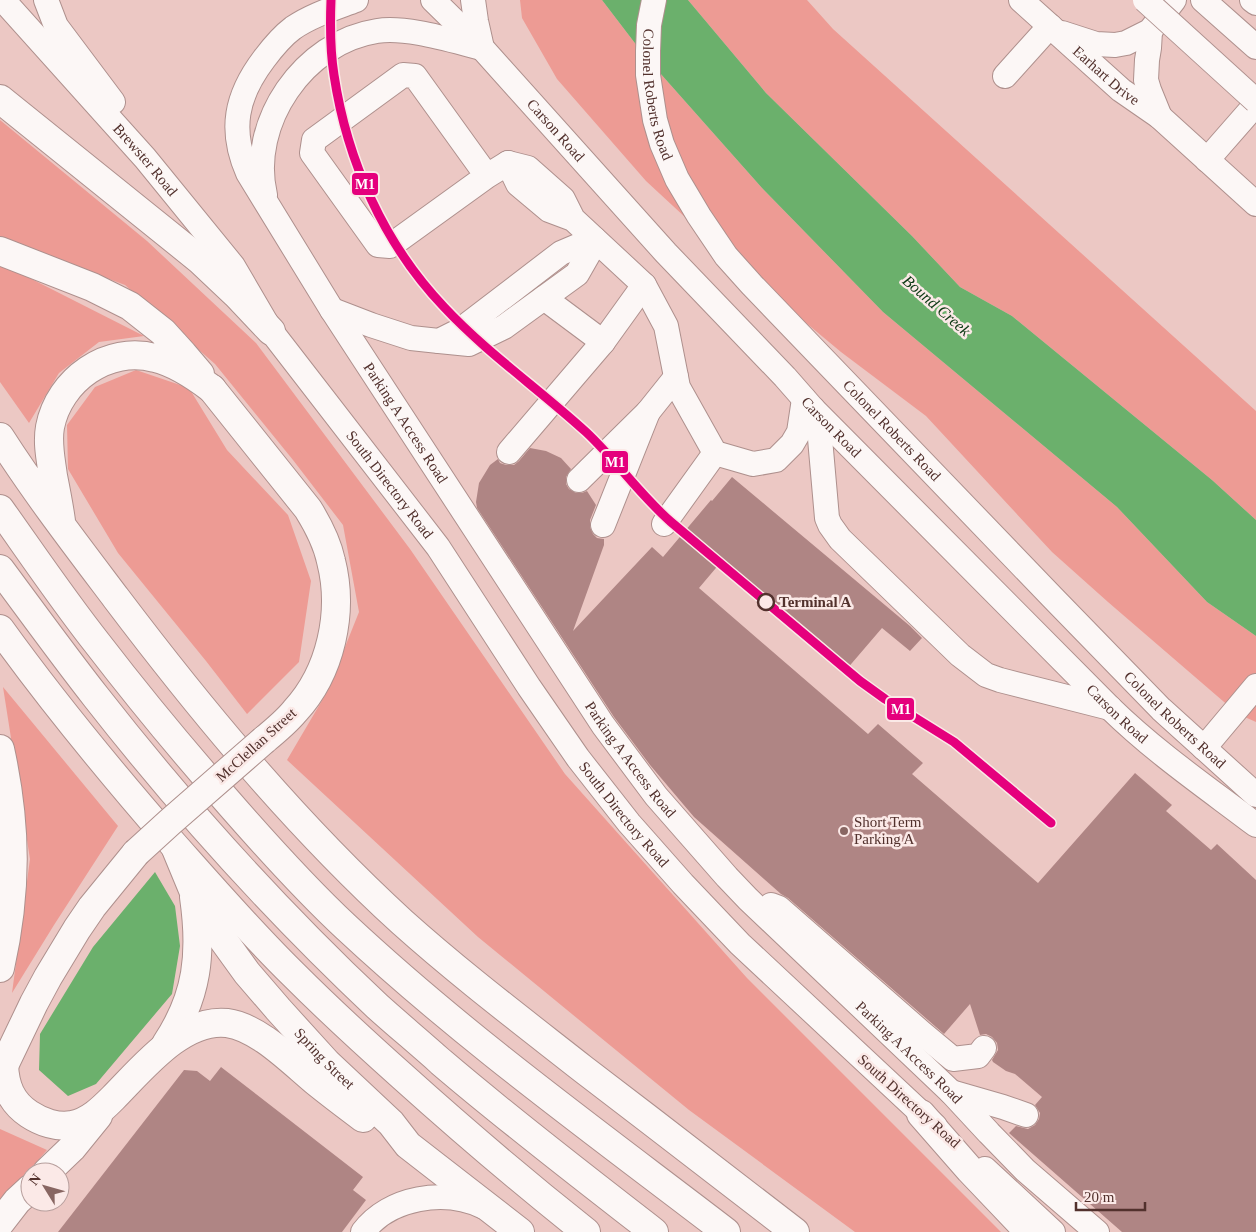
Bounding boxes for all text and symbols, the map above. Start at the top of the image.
street label: Colonel Roberts Road [640,28,676,163]
street label: Earhart Drive [1070,43,1143,108]
street label: Carson Road [524,96,588,165]
street label: Brewster Road [110,120,181,199]
line badge: M1 [351,172,379,196]
text: M1 [355,177,375,192]
water label: Bound Creek [900,272,974,340]
street label: Parking A Access Road [361,360,451,486]
street label: Colonel Roberts Road [840,377,944,484]
street label: Carson Road [798,394,865,461]
street label: South Directory Road [343,427,437,542]
line badge: M1 [601,450,629,474]
text: M1 [605,455,625,470]
marker: Terminal A [757,593,775,611]
place label: Terminal A [779,594,852,610]
street label: Colonel Roberts Road [1121,668,1229,772]
street label: Carson Road [1083,681,1151,747]
line badge: M1 [886,697,915,721]
street label: Parking A Access Road [582,699,679,821]
text: M1 [891,702,911,717]
street label: McClellan Street [213,704,300,785]
street label: South Directory Road [576,758,672,871]
place label: Short Term Parking A [854,814,922,847]
marker: Short Term Parking A [838,825,850,837]
street label: Parking A Access Road [853,998,966,1107]
street label: Spring Street [291,1025,358,1093]
street label: South Directory Road [855,1051,964,1151]
north arrow [20,1162,70,1212]
text: N [26,1171,44,1188]
scale bar [1076,1180,1145,1212]
text: 20 m [1084,1189,1115,1205]

